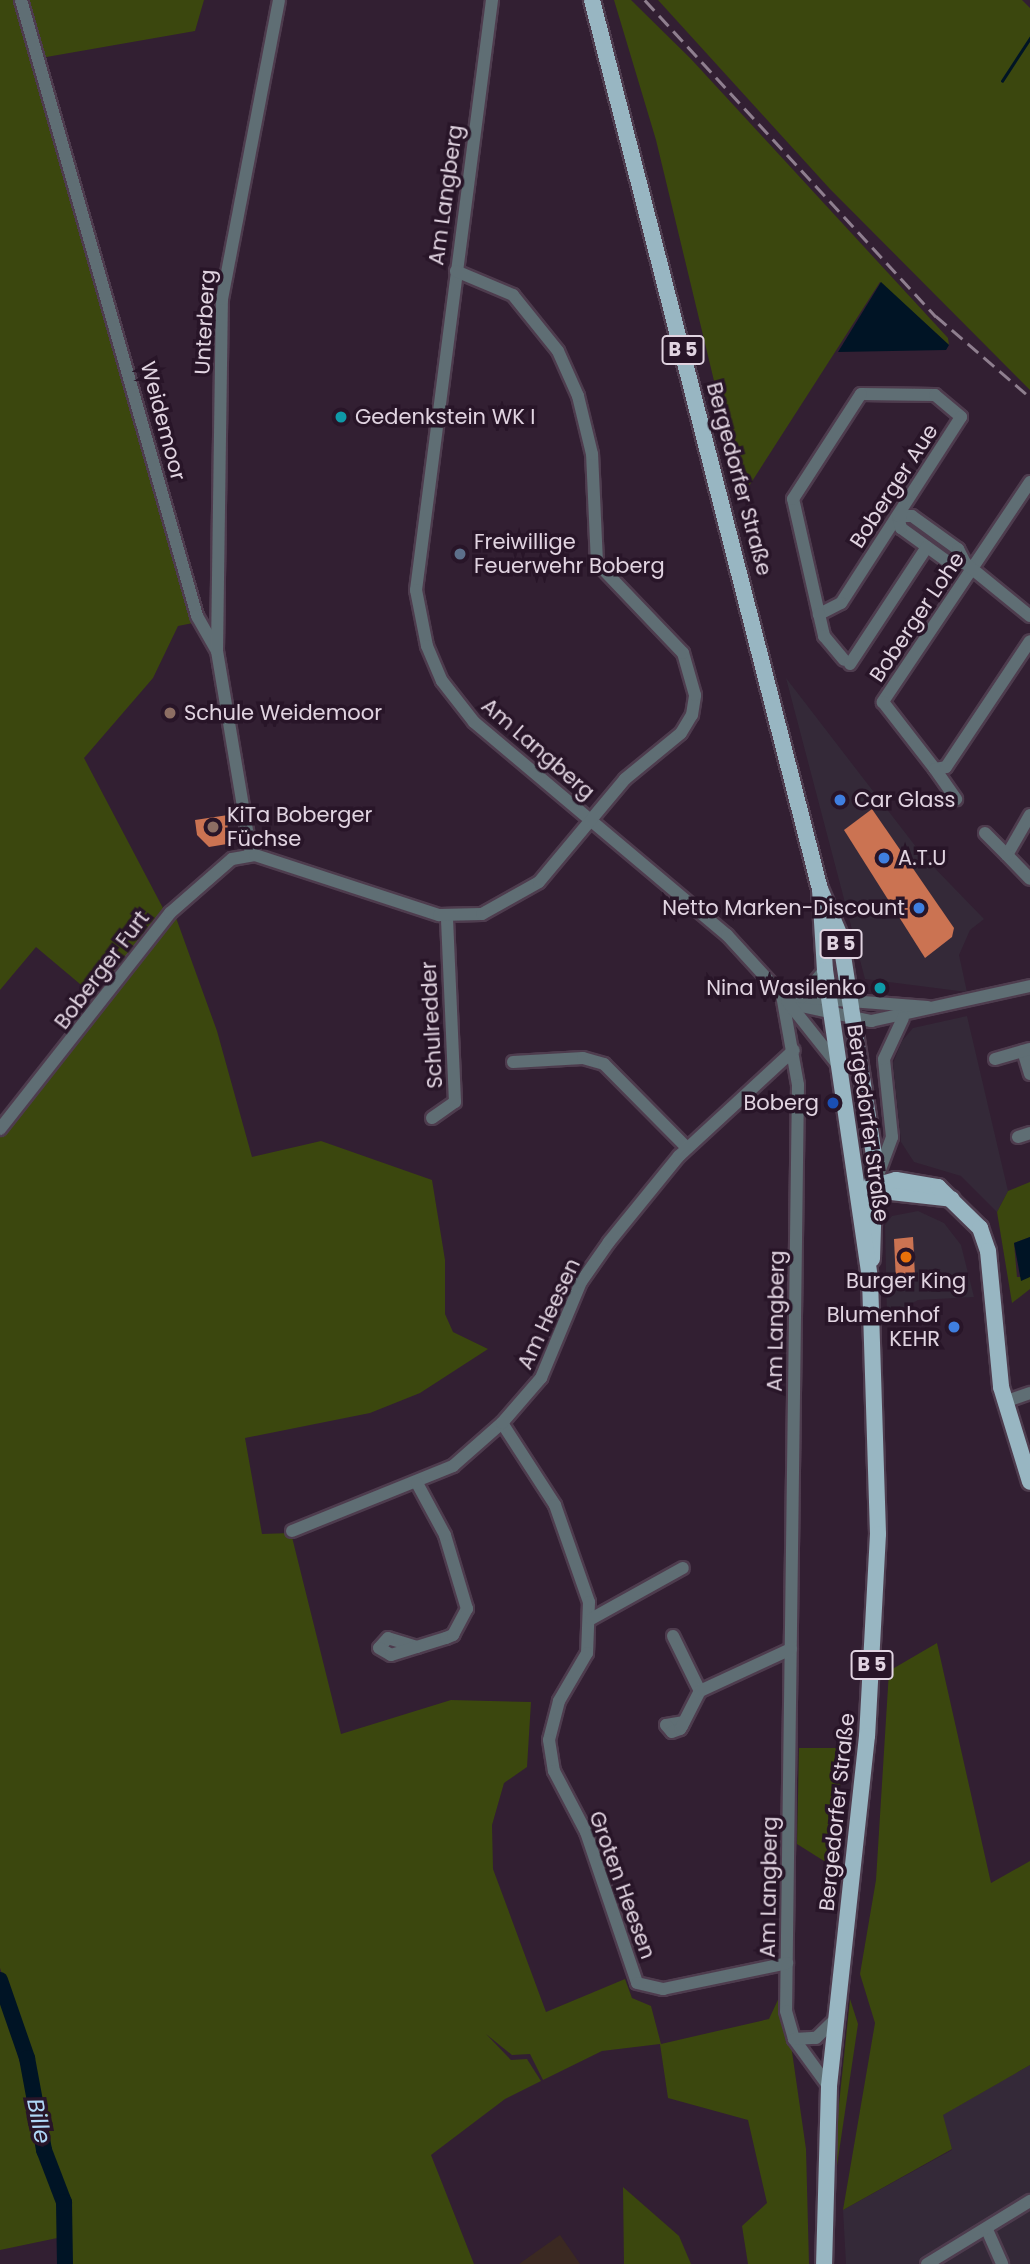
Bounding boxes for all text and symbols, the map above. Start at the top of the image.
street label: Am Langberg [424,123,468,267]
street label: Unterberg [190,269,220,375]
road number: B 5 [660,334,706,366]
street label: Weidemoor [135,359,191,483]
street label: Bergedorfer Straße [701,380,777,578]
place label: Gedenkstein WK I [355,404,536,430]
marker: Gedenkstein WK I [333,409,349,425]
street label: Boberger Aue [845,419,943,553]
place label: Freiwillige Feuerwehr Boberg [474,529,665,579]
marker: Freiwillige Feuerwehr Boberg [452,546,468,562]
street label: Boberger Lohe [864,547,970,687]
street label: Am Langberg [476,693,600,805]
place label: Schule Weidemoor [184,700,382,726]
marker: Schule Weidemoor [162,705,178,721]
place label: Car Glass [854,787,955,813]
marker: Car Glass [832,792,848,808]
place label: KiTa Boberger Füchse [227,802,372,852]
marker: KiTa Boberger Füchse [205,819,221,835]
place label: A.T.U [898,845,947,871]
marker: A.T.U [876,850,892,866]
place label: Netto Marken-Discount [662,895,905,921]
marker: Netto Marken-Discount [911,900,927,916]
street label: Boberger Furt [49,906,155,1034]
road number: B 5 [818,928,864,960]
street label: Schulredder [416,961,448,1089]
place label: Nina Wasilenko [706,975,866,1001]
marker: Nina Wasilenko [872,980,888,996]
street label: Bergedorfer Straße [842,1023,894,1223]
place label: Boberg [743,1090,819,1116]
marker: Boberg [825,1095,841,1111]
marker: Burger King [898,1249,914,1265]
street label: Am Langberg [762,1250,790,1392]
street label: Am Heesen [512,1255,586,1373]
place label: Burger King [846,1268,966,1294]
place label: Blumenhof KEHR [827,1302,940,1352]
marker: Blumenhof KEHR [946,1319,962,1335]
road number: B 5 [849,1650,895,1680]
street label: Bergedorfer Straße [814,1712,860,1912]
street label: Groten Heesen [584,1808,660,1962]
street label: Am Langberg [755,1816,783,1958]
water label: Bille [21,2096,57,2146]

